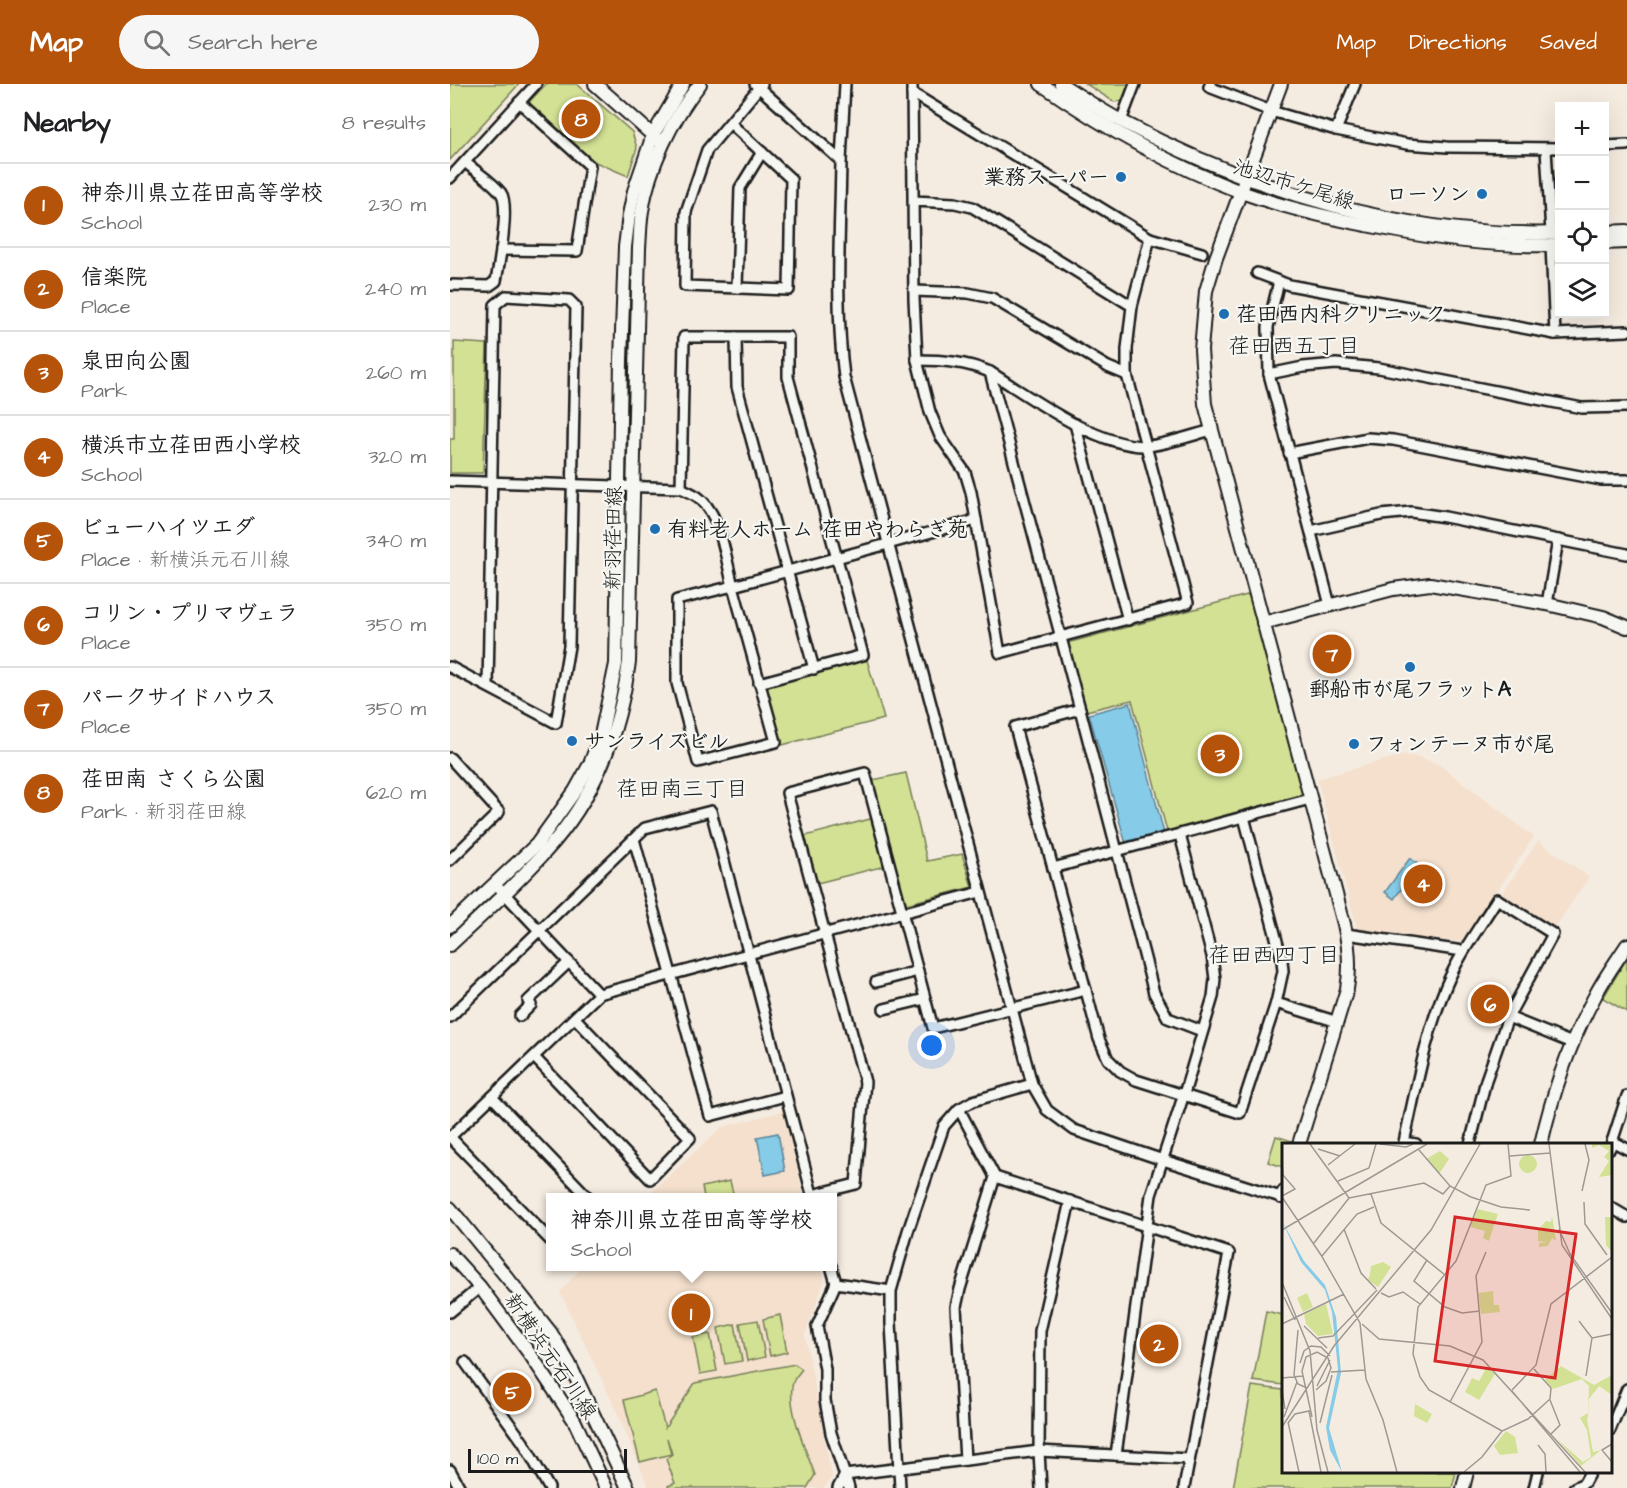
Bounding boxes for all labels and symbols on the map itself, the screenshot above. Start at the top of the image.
pin: 8 [562,96,600,141]
street label: 池辺市ケ尾線 [1229,152,1358,217]
place label: 業務スーパー [984,163,1109,192]
marker: 業務スーパー [1114,170,1128,184]
place label: ローソン [1386,180,1470,209]
marker: ローソン [1475,187,1489,201]
place label: 荏田西内科クリニック [1236,300,1446,329]
marker: 荏田西内科クリニック [1217,307,1231,321]
district label: 荏田西五丁目 [1228,331,1360,362]
street label: 新羽荏田線 [598,485,629,591]
place label: 有料老人ホーム 荏田やわらぎ苑 [667,515,969,544]
marker: 有料老人ホーム 荏田やわらぎ苑 [648,522,662,536]
pin: 7 [1312,632,1352,676]
marker: 郵船市が尾フラットA [1403,660,1417,674]
place label: 郵船市が尾フラットA [1309,675,1512,704]
place label: サンライズビル [584,727,729,756]
place label: フォンテーヌ市が尾 [1366,730,1554,759]
pin: 3 [1200,732,1240,776]
marker: サンライズビル [565,734,579,748]
marker: フォンテーヌ市が尾 [1347,737,1361,751]
district label: 荏田南三丁目 [616,774,748,805]
pin: 4 [1404,862,1442,906]
district label: 荏田西四丁目 [1208,940,1340,971]
pin: 6 [1470,982,1510,1026]
your location [917,1031,946,1060]
inset map [1282,1143,1612,1473]
street label: 新横浜元石川線 [497,1287,604,1425]
pin: 1 [672,1290,710,1336]
pin: 2 [1140,1322,1178,1366]
pin: 5 [492,1370,532,1414]
scale bar [468,1446,627,1474]

